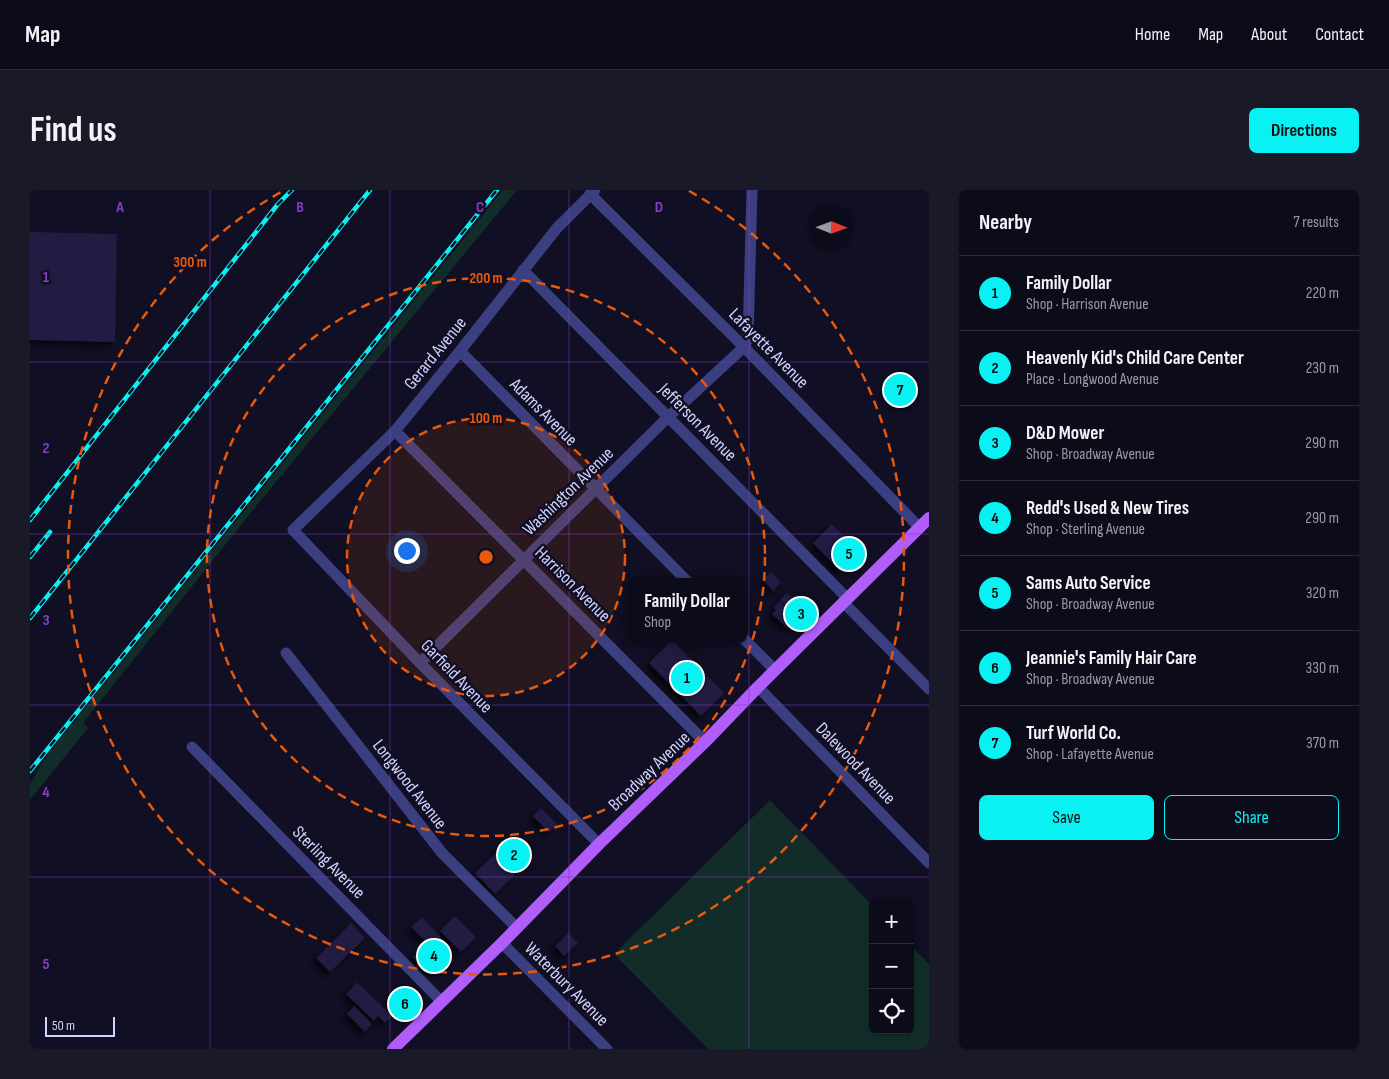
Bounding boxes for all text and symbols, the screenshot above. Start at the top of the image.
text: Map [25,20,60,49]
text: Home [1135,24,1170,45]
text: Map [1198,24,1223,45]
text: About [1251,24,1287,45]
text: Contact [1315,24,1364,45]
button: Directions [1249,108,1359,153]
text: Find us [30,109,117,152]
text: A [115,198,124,217]
text: B [296,198,304,217]
text: C [476,198,484,217]
text: D [655,198,663,217]
north arrow [809,205,854,250]
text: Nearby [979,210,1032,235]
text: 7 results [1293,213,1339,232]
text: 300 m [173,253,207,272]
text: 1 [43,268,50,287]
text: 200 m [469,269,503,288]
text: Family Dollar [1026,272,1112,295]
text: 1 [992,284,998,303]
text: 220 m [1306,284,1339,303]
text: Shop · Harrison Avenue [1026,295,1149,314]
street label: Lafayette Avenue [724,304,813,393]
street label: Gerard Avenue [400,313,471,394]
text: Heavenly Kid's Child Care Center [1026,347,1244,370]
text: 2 [991,359,999,378]
text: 230 m [1306,359,1339,378]
text: Place · Longwood Avenue [1026,370,1159,389]
pin: 7 [884,371,916,409]
street label: Adams Avenue [505,374,582,450]
street label: Jefferson Avenue [654,378,741,466]
text: 100 m [470,409,502,428]
text: D&D Mower [1026,422,1104,445]
text: 3 [991,434,999,453]
text: 290 m [1305,434,1339,453]
text: 2 [42,439,50,458]
street label: Washington Avenue [519,443,618,540]
text: Shop · Broadway Avenue [1026,445,1155,464]
text: Redd's Used & New Tires [1026,497,1189,520]
text: 4 [991,509,999,528]
text: 290 m [1305,509,1339,528]
text: Shop · Sterling Avenue [1026,520,1145,539]
pin: 5 [833,535,865,573]
your location [394,538,420,564]
street label: Harrison Avenue [530,542,615,627]
centre of rings [477,548,495,566]
text: Sams Auto Service [1026,572,1151,595]
popup [627,578,747,643]
text: 5 [991,584,999,603]
text: 320 m [1306,584,1339,603]
text: Family Dollar [644,590,730,613]
pin: 3 [785,595,817,633]
text: Shop · Broadway Avenue [1026,595,1155,614]
text: 3 [42,611,50,630]
text: Shop [644,613,671,632]
street label: Garfield Avenue [416,635,497,717]
text: Jeannie's Family Hair Care [1026,647,1197,670]
pin: 1 [671,659,703,697]
text: 6 [991,659,999,678]
text: 330 m [1306,659,1339,678]
text: Shop · Broadway Avenue [1026,670,1155,689]
street label: Dalewood Avenue [811,718,900,809]
text: Turf World Co. [1026,722,1121,745]
street label: Broadway Avenue [604,727,695,815]
text: 7 [992,734,998,753]
text: 370 m [1306,734,1339,753]
street label: Longwood Avenue [368,735,451,833]
text: Shop · Lafayette Avenue [1026,745,1154,764]
text: 4 [42,783,50,802]
button: Save [979,795,1154,840]
button: Share [1164,795,1339,840]
street label: Sterling Avenue [288,822,369,903]
pin: 2 [498,836,530,874]
map controls [869,899,914,1034]
button: + [869,899,914,944]
pin: 4 [418,937,450,975]
street label: Waterbury Avenue [520,938,613,1031]
button: − [869,944,914,989]
text: 5 [42,955,50,974]
pin: 6 [389,985,421,1023]
button: locate [869,989,914,1034]
scale bar [45,1014,115,1037]
text: 50 m [52,1017,75,1034]

